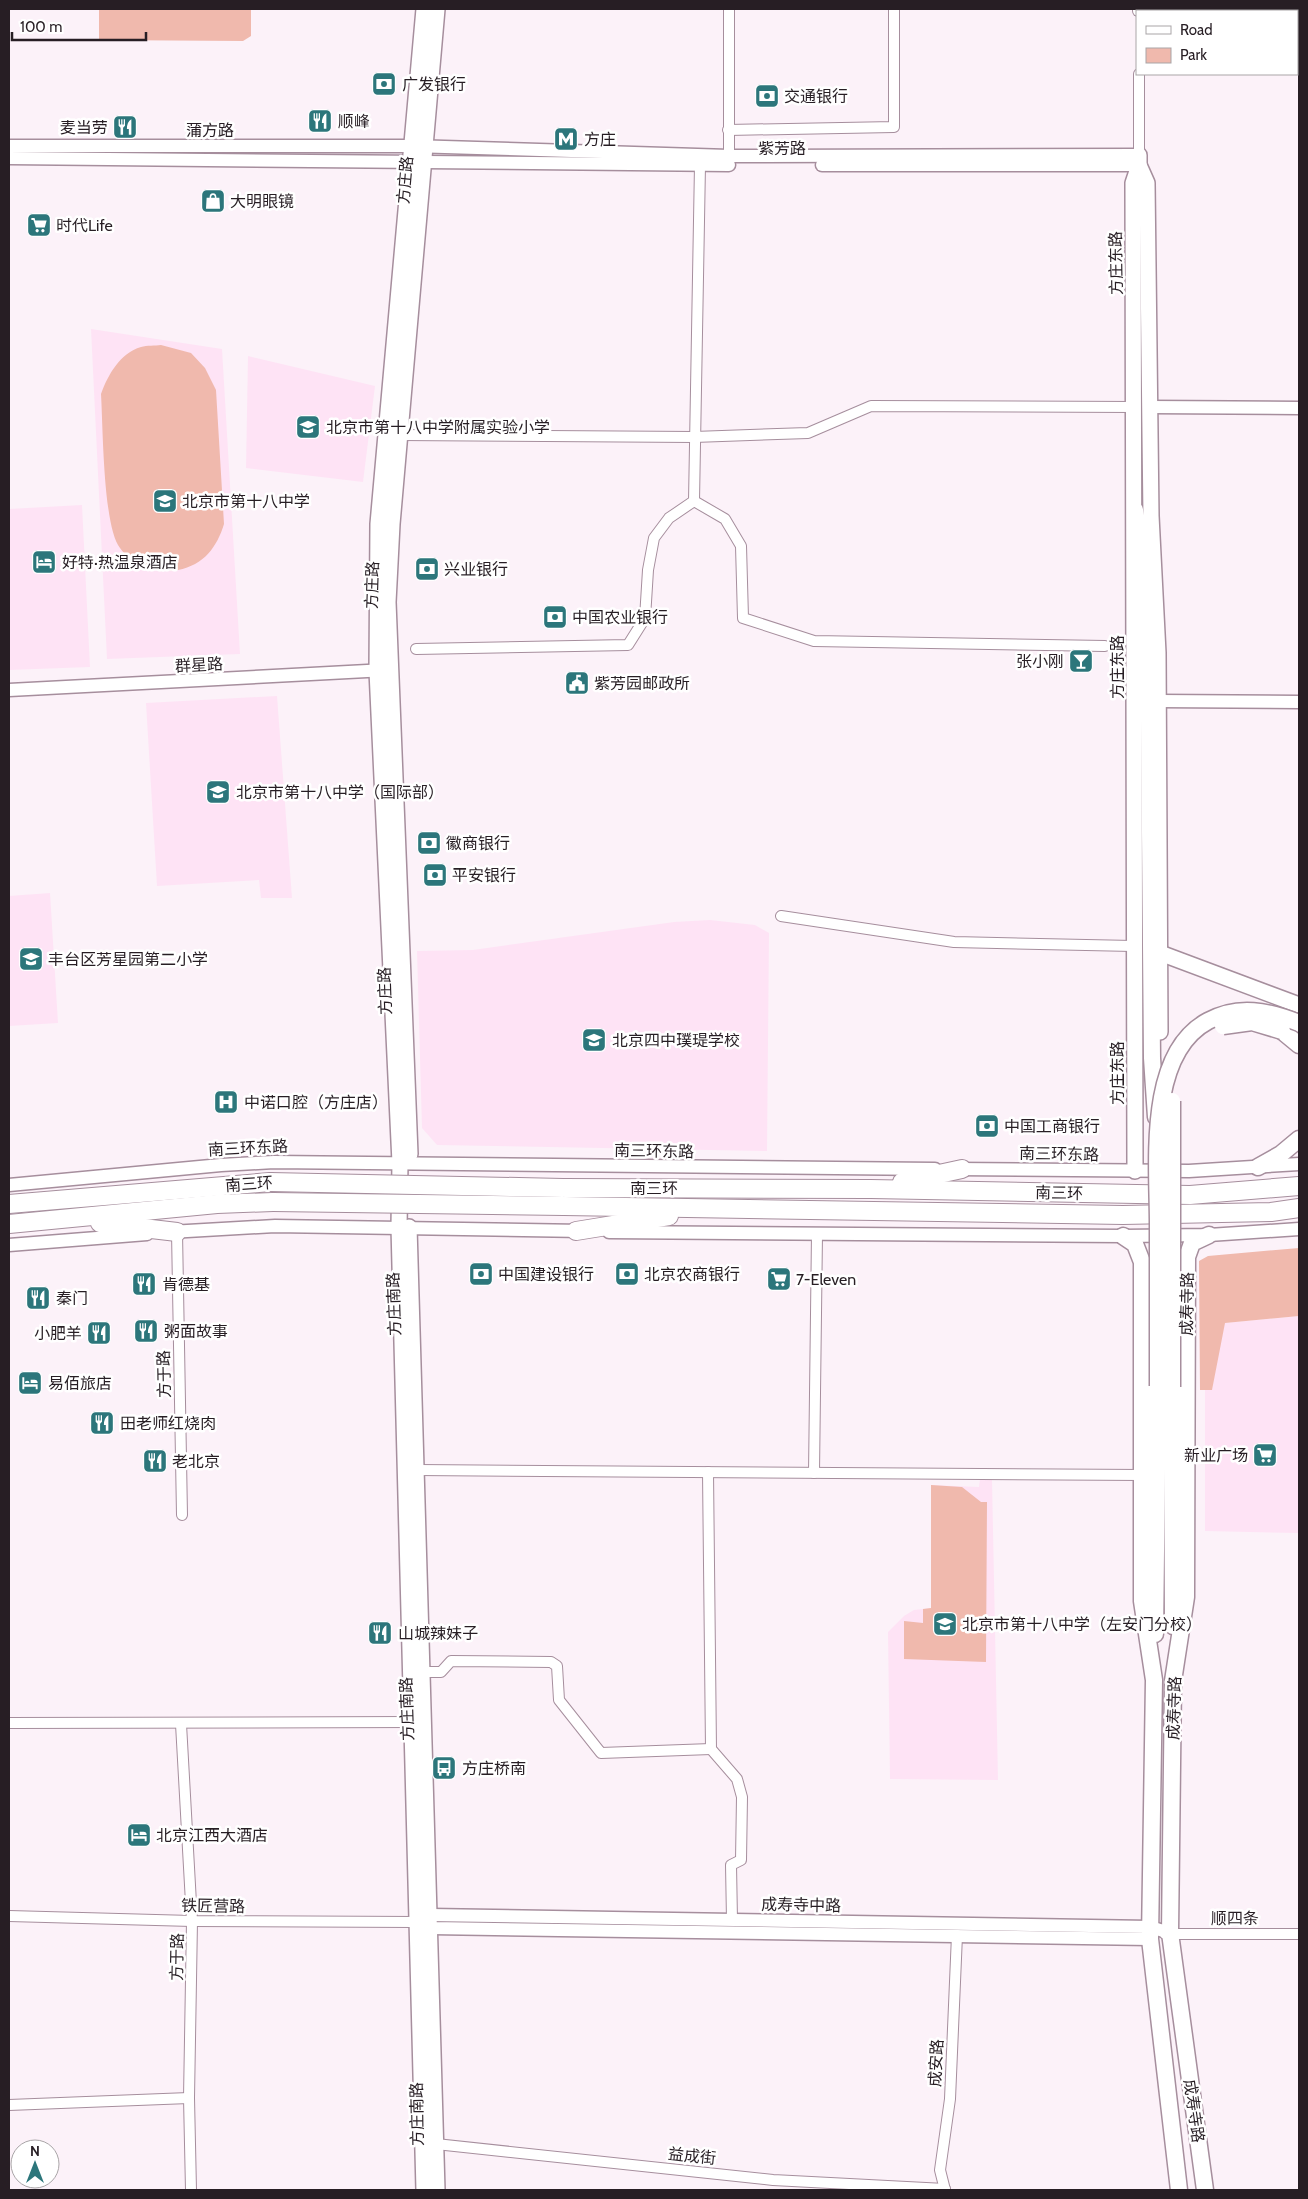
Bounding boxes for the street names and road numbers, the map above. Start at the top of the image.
street label: 蒲方路 [186,121,234,140]
street label: 紫芳路 [758,139,806,158]
street label: 方庄路 [393,155,417,205]
street label: 方庄东路 [1106,231,1126,295]
street label: 方庄路 [362,561,382,609]
street label: 方庄东路 [1108,635,1127,699]
street label: 群星路 [175,654,223,676]
street label: 方庄路 [375,967,395,1015]
street label: 方庄东路 [1108,1041,1127,1105]
street label: 南三环东路 [208,1136,288,1160]
street label: 南三环东路 [614,1141,694,1161]
street label: 南三环东路 [1019,1144,1099,1164]
street label: 南三环 [224,1173,274,1195]
street label: 南三环 [630,1179,678,1198]
street label: 南三环 [1035,1183,1083,1203]
street label: 方庄南路 [383,1272,405,1336]
street label: 成寿寺路 [1177,1272,1197,1336]
street label: 方于路 [154,1350,174,1398]
street label: 成寿寺路 [1163,1676,1185,1740]
street label: 方庄南路 [396,1677,418,1741]
street label: 成寿寺中路 [761,1895,841,1915]
street label: 铁匠营路 [181,1896,245,1916]
street label: 顺四条 [1211,1909,1259,1928]
street label: 方于路 [167,1933,187,1981]
street label: 成安路 [925,2039,947,2087]
street label: 成寿寺路 [1180,2078,1208,2144]
street label: 方庄南路 [407,2082,427,2146]
street label: 益成街 [667,2144,717,2168]

